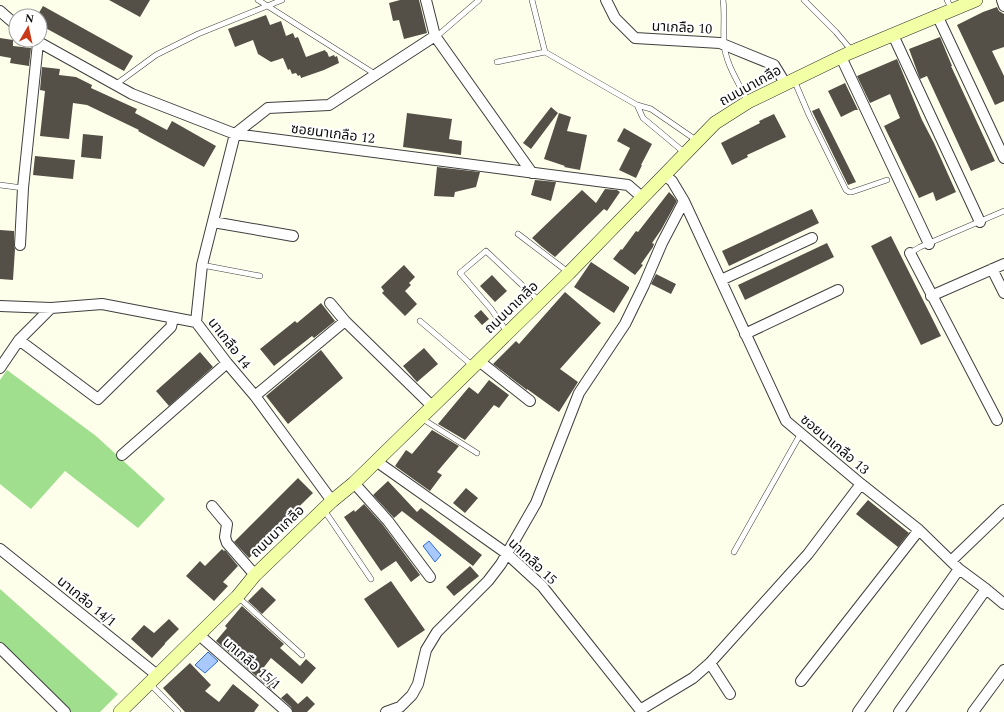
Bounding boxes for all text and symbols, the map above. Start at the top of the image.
north arrow [8,8,48,48]
text: N [24,10,35,28]
street label: นาเกลือ 10 [651,15,713,40]
street label: ถนนนาเกลือ [715,60,785,111]
street label: ซอยนาเกลือ 12 [290,118,376,149]
street label: ถนนนาเกลือ [479,276,543,339]
street label: นาเกลือ 14 [203,313,256,374]
street label: ซอยนาเกลือ 13 [796,409,874,480]
street label: ถนนนาเกลือ [245,500,309,563]
street label: นาเกลือ 15 [503,533,562,590]
street label: นาเกลือ 14/1 [53,571,121,632]
street label: นาเกลือ 15/1 [218,632,285,695]

